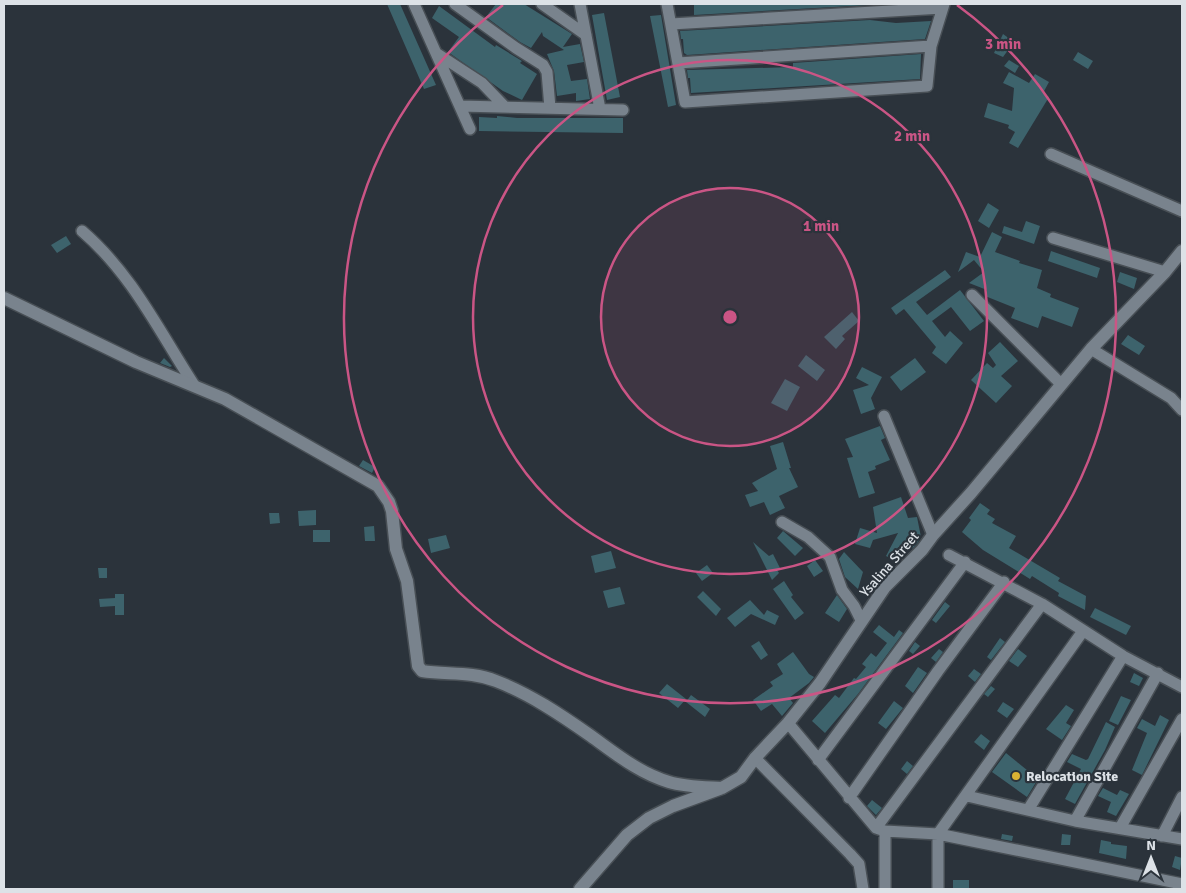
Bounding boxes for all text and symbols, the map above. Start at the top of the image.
text: 3 min [985,35,1021,53]
text: 2 min [894,127,930,145]
text: 1 min [803,217,839,235]
centre of rings [721,308,739,326]
street label: Ysalina Street [856,528,923,601]
place label: Relocation Site [1026,768,1118,785]
marker: Relocation Site [1010,770,1022,782]
north arrow [1126,833,1176,883]
text: N [1146,837,1156,854]

